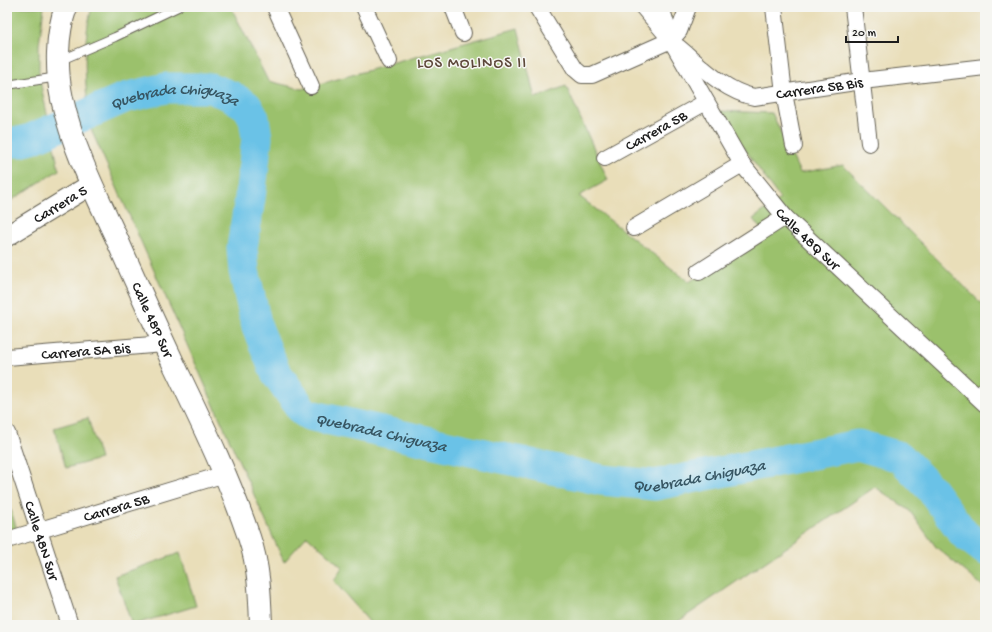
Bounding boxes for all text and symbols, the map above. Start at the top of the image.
scale bar [846,18,898,44]
text: 20 m [852,27,877,41]
district label: LOS MOLINOS II [417,55,527,74]
street label: Carrera 5B Bis [775,74,865,105]
water label: Quebrada Chiguaza [108,82,243,116]
street label: Carrera 5B [623,107,691,156]
street label: Carrera 5 [31,182,91,229]
street label: Calle 48Q Sur [770,205,844,276]
street label: Calle 48P Sur [126,280,177,362]
street label: Carrera 5A Bis [41,340,131,365]
water label: Quebrada Chiguaza [313,411,449,458]
water label: Quebrada Chiguaza [632,457,768,499]
street label: Carrera 5B [82,490,152,527]
street label: Calle 48N Sur [19,499,62,585]

